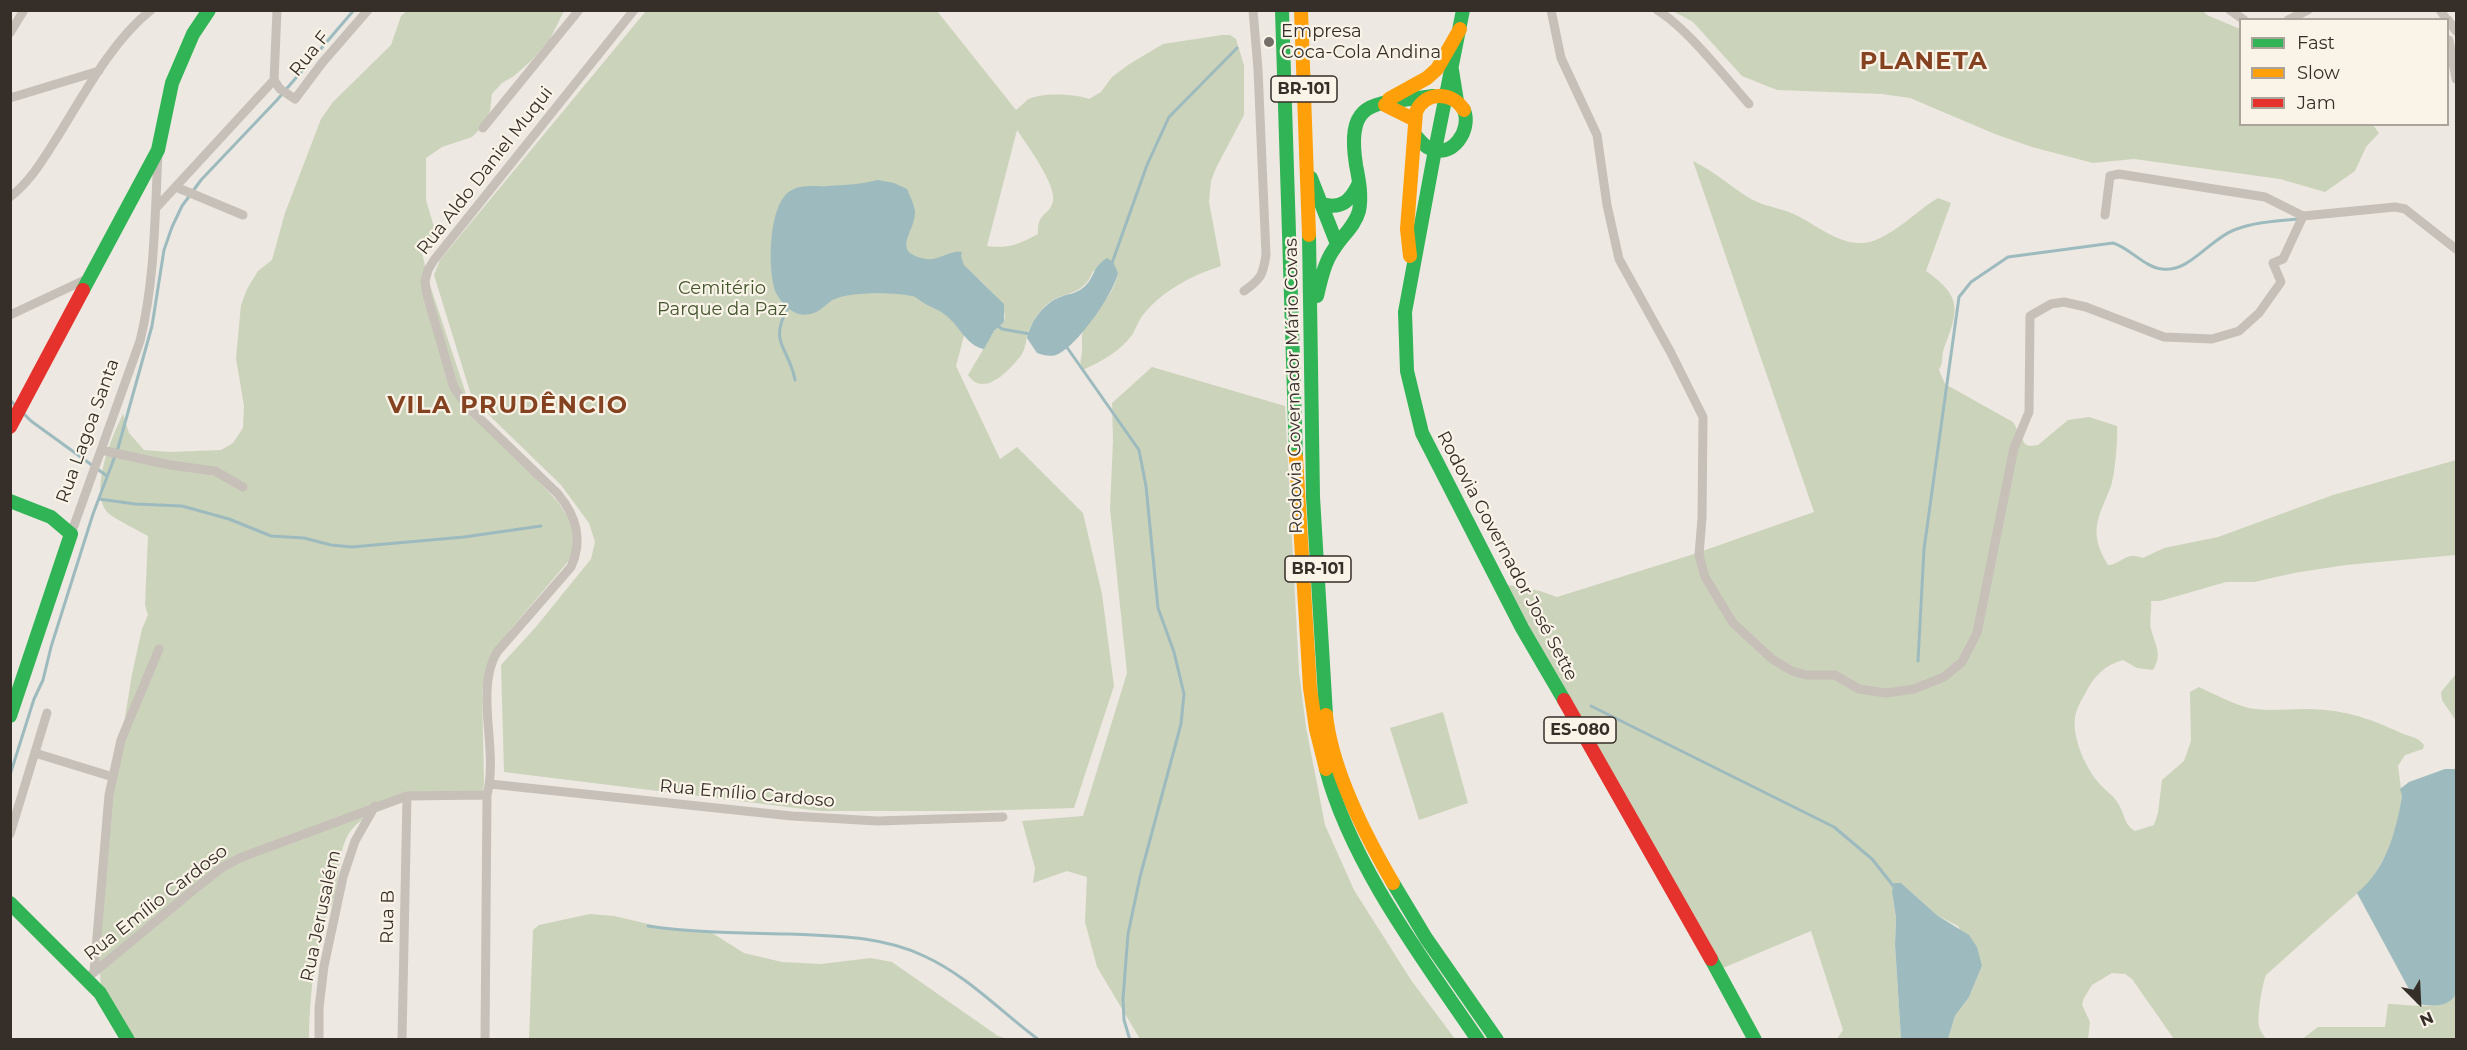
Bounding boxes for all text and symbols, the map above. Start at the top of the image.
legend [2239,18,2449,126]
place label: Empresa Coca-Cola Andina [1281,21,1441,63]
street label: Rua F [285,27,335,81]
text: Fast [2297,32,2335,54]
marker: Empresa Coca-Cola Andina [1262,35,1276,49]
district label: PLANETA [1860,48,1988,76]
text: Slow [2297,62,2340,84]
road number: BR-101 [1271,76,1337,102]
street label: Rua Aldo Daniel Muqui [413,82,557,260]
text: Jam [2297,92,2336,114]
street label: Rodovia Governador Mário Covas [1281,238,1307,534]
park label: Cemitério Parque da Paz [657,278,787,320]
street label: Rua Lagoa Santa [52,356,124,506]
district label: VILA PRUDÊNCIO [388,392,628,420]
street label: Rodovia Governador José Sette [1432,428,1582,684]
road number: BR-101 [1285,556,1351,582]
road number: ES-080 [1544,717,1616,743]
street label: Rua Emílio Cardoso [658,776,836,812]
street label: Rua Emílio Cardoso [80,840,232,966]
street label: Rua Jerusalém [297,848,345,984]
street label: Rua B [377,890,399,944]
north arrow [2389,972,2449,1032]
text: N [2417,1008,2436,1030]

